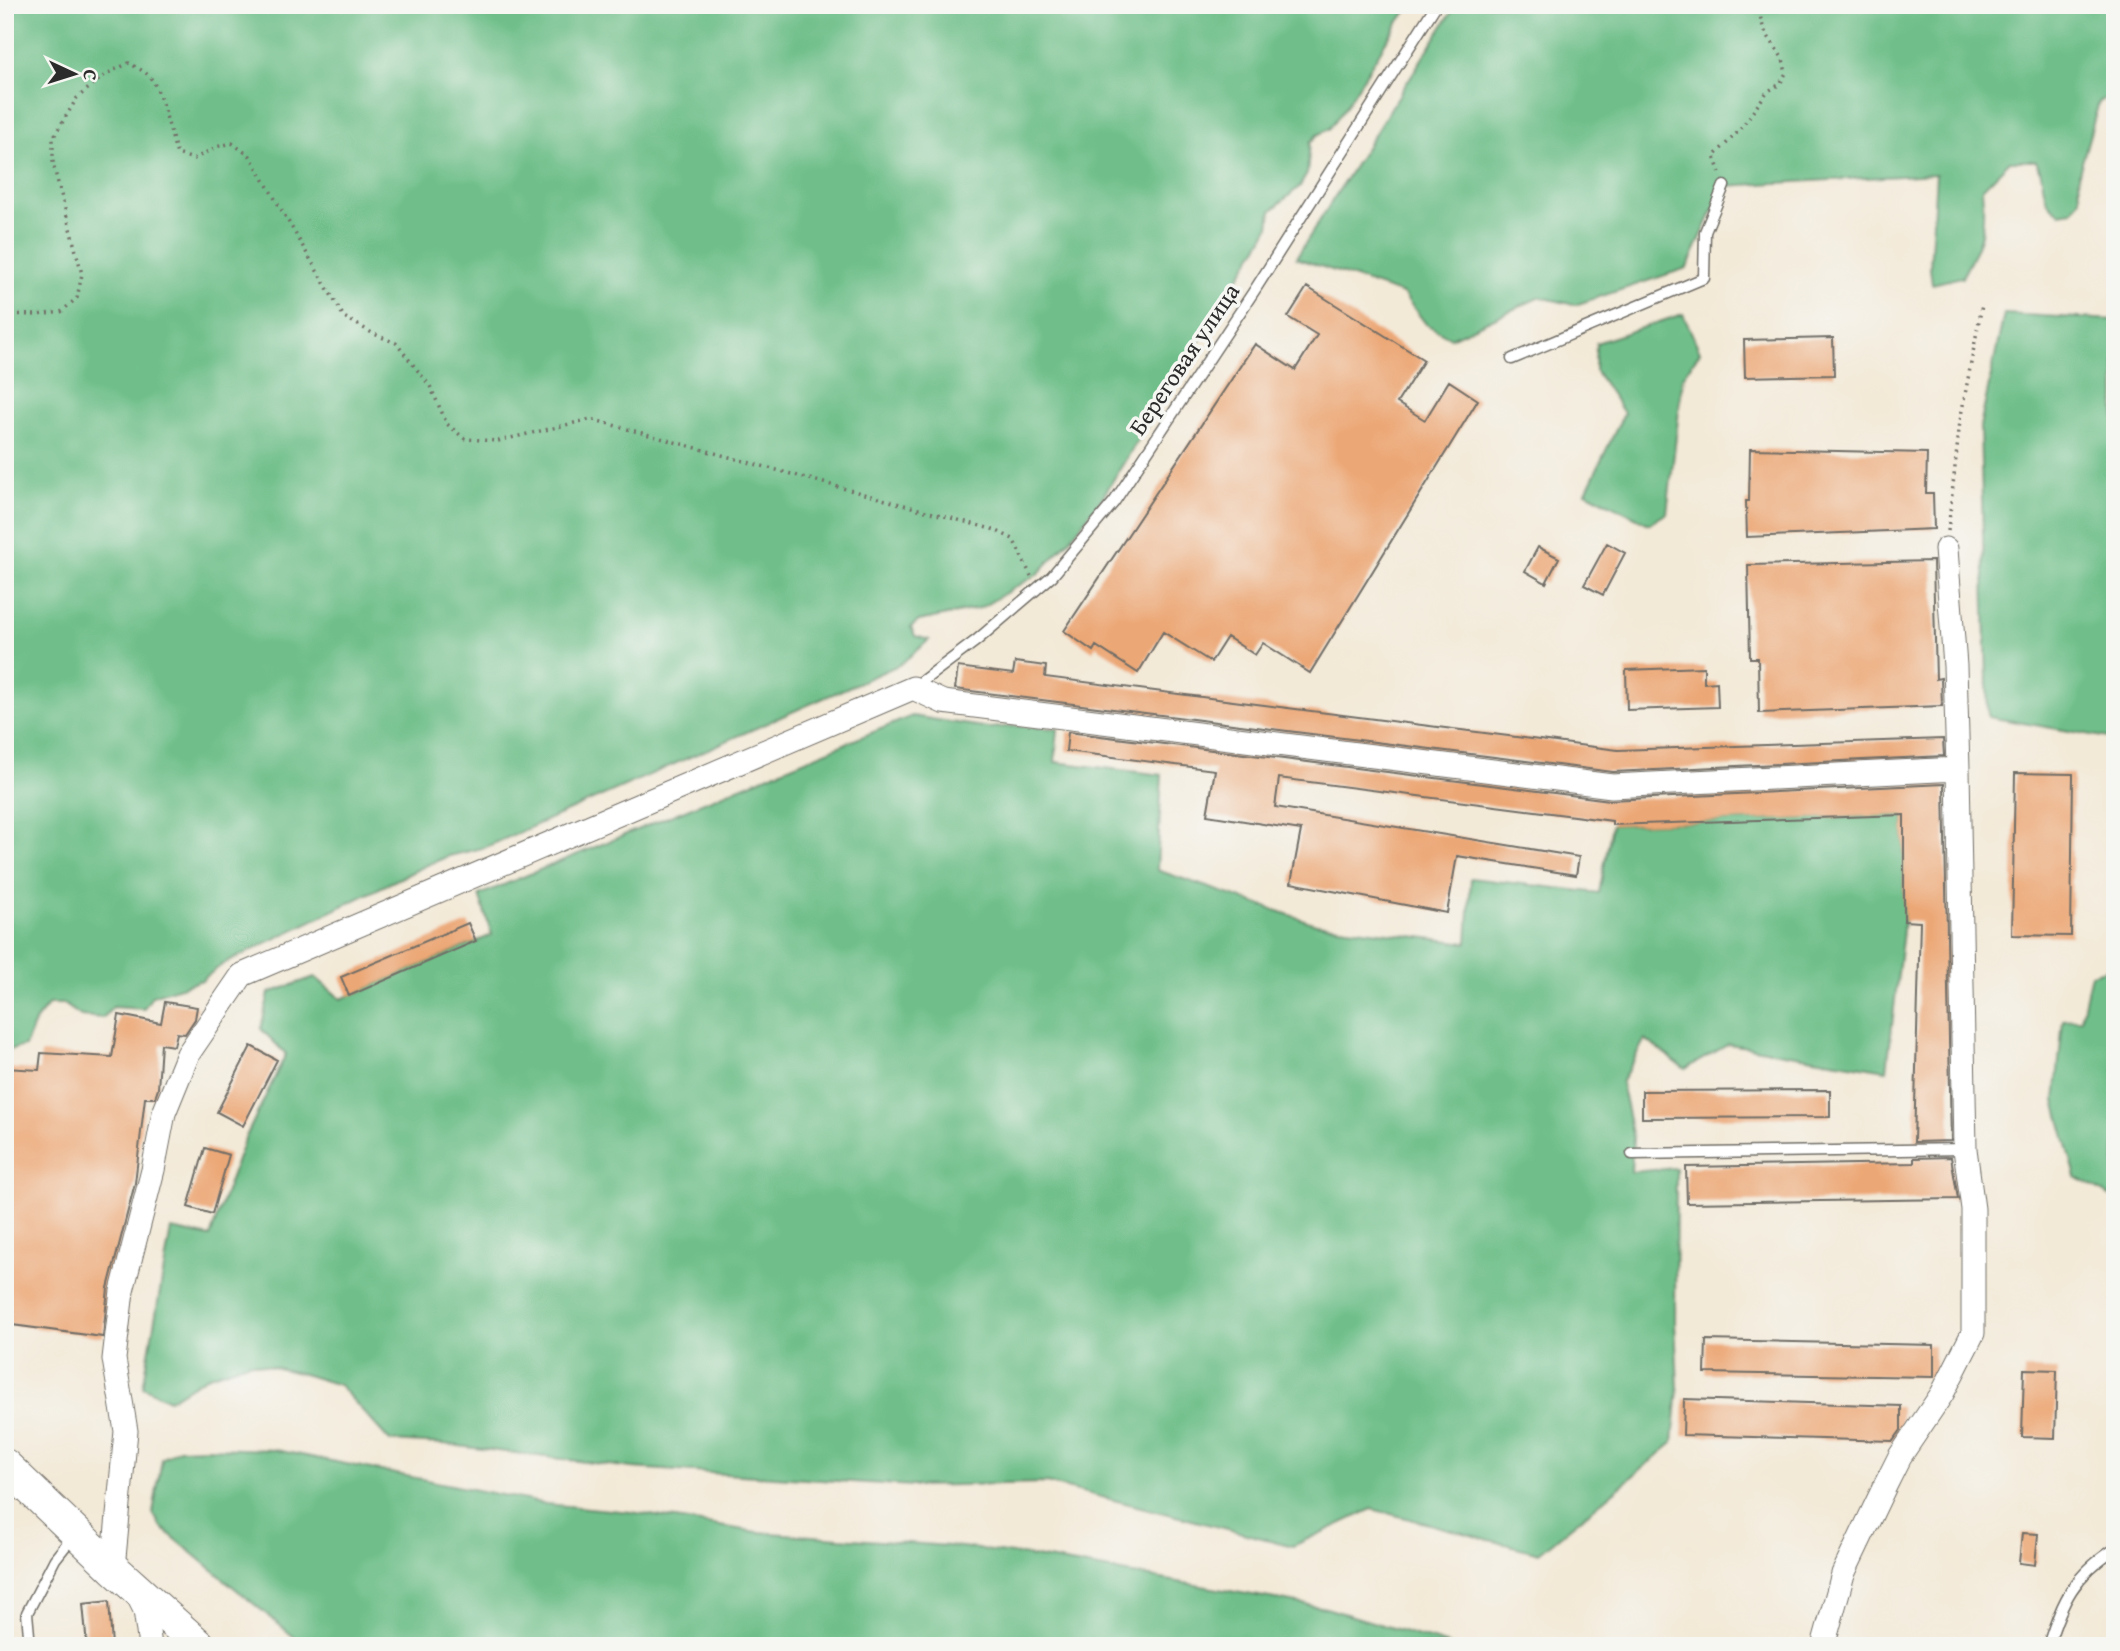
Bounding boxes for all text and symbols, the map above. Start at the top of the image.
north arrow [38,38,108,108]
text: С [77,69,105,82]
street label: Береговая улица [1120,275,1248,442]

